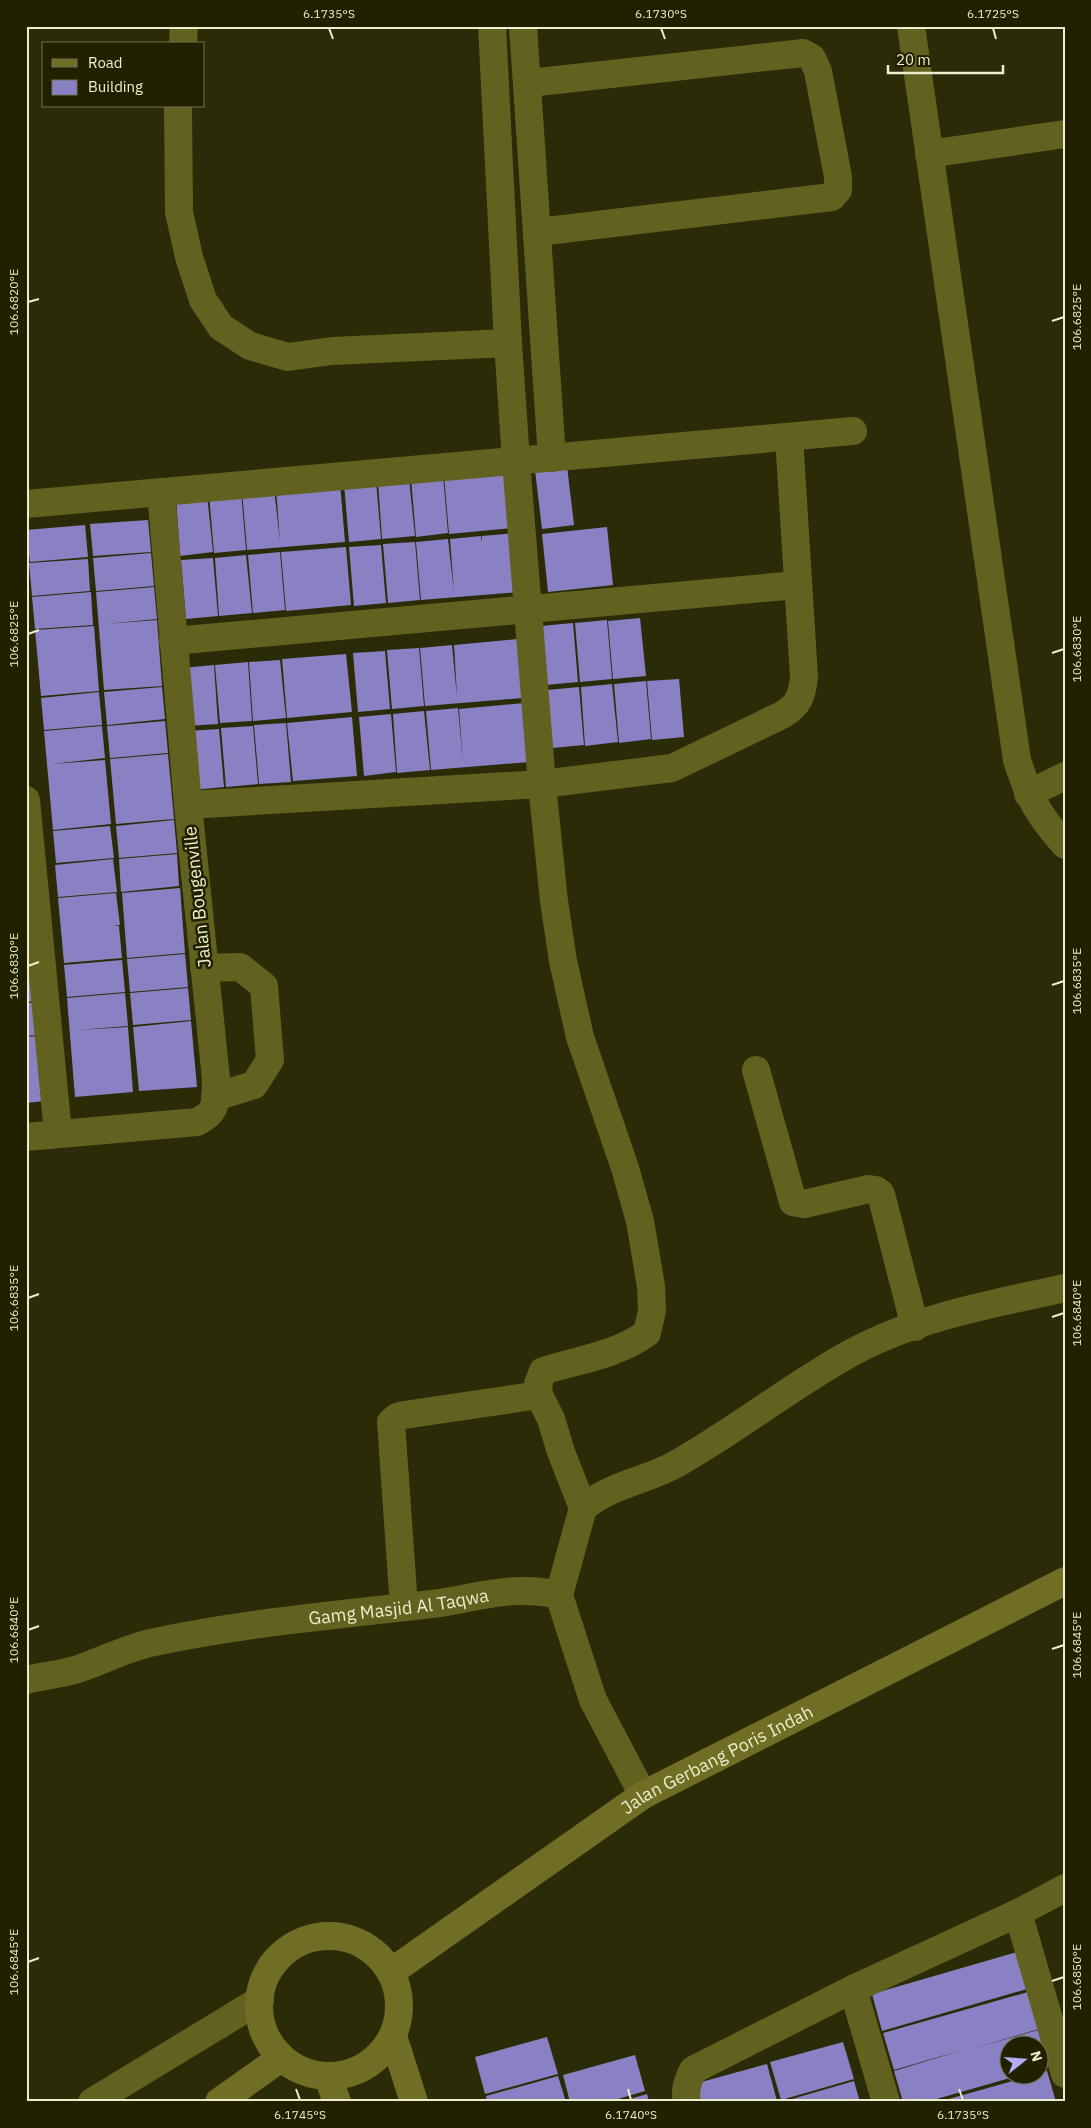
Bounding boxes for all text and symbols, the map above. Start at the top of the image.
text: 6.1735°S [303,6,355,21]
text: 6.1730°S [635,6,687,21]
text: 6.1725°S [967,6,1019,21]
legend [42,42,205,108]
scale bar [888,42,1004,74]
text: 20 m [896,50,931,69]
text: Road [88,53,123,72]
text: Building [88,77,143,96]
text: 106.6820°E [6,269,21,335]
text: 106.6825°E [1069,284,1084,350]
text: 106.6825°E [6,601,21,667]
text: 106.6830°E [1069,616,1084,682]
street label: Jalan Bougenville [178,825,216,969]
text: 106.6830°E [6,933,21,999]
text: 106.6835°E [1069,948,1084,1014]
text: 106.6835°E [6,1265,21,1331]
text: 106.6840°E [1069,1280,1084,1346]
street label: Gamg Masjid Al Taqwa [307,1583,491,1629]
text: 106.6840°E [6,1597,21,1663]
text: 106.6845°E [1069,1612,1084,1678]
street label: Jalan Gerbang Poris Indah [616,1699,817,1819]
text: 106.6845°E [6,1929,21,1995]
text: 106.6850°E [1069,1944,1084,2010]
north arrow [998,2036,1048,2086]
text: N [1026,2049,1047,2064]
text: 6.1745°S [274,2107,326,2122]
text: 6.1740°S [605,2107,657,2122]
text: 6.1735°S [937,2107,989,2122]

